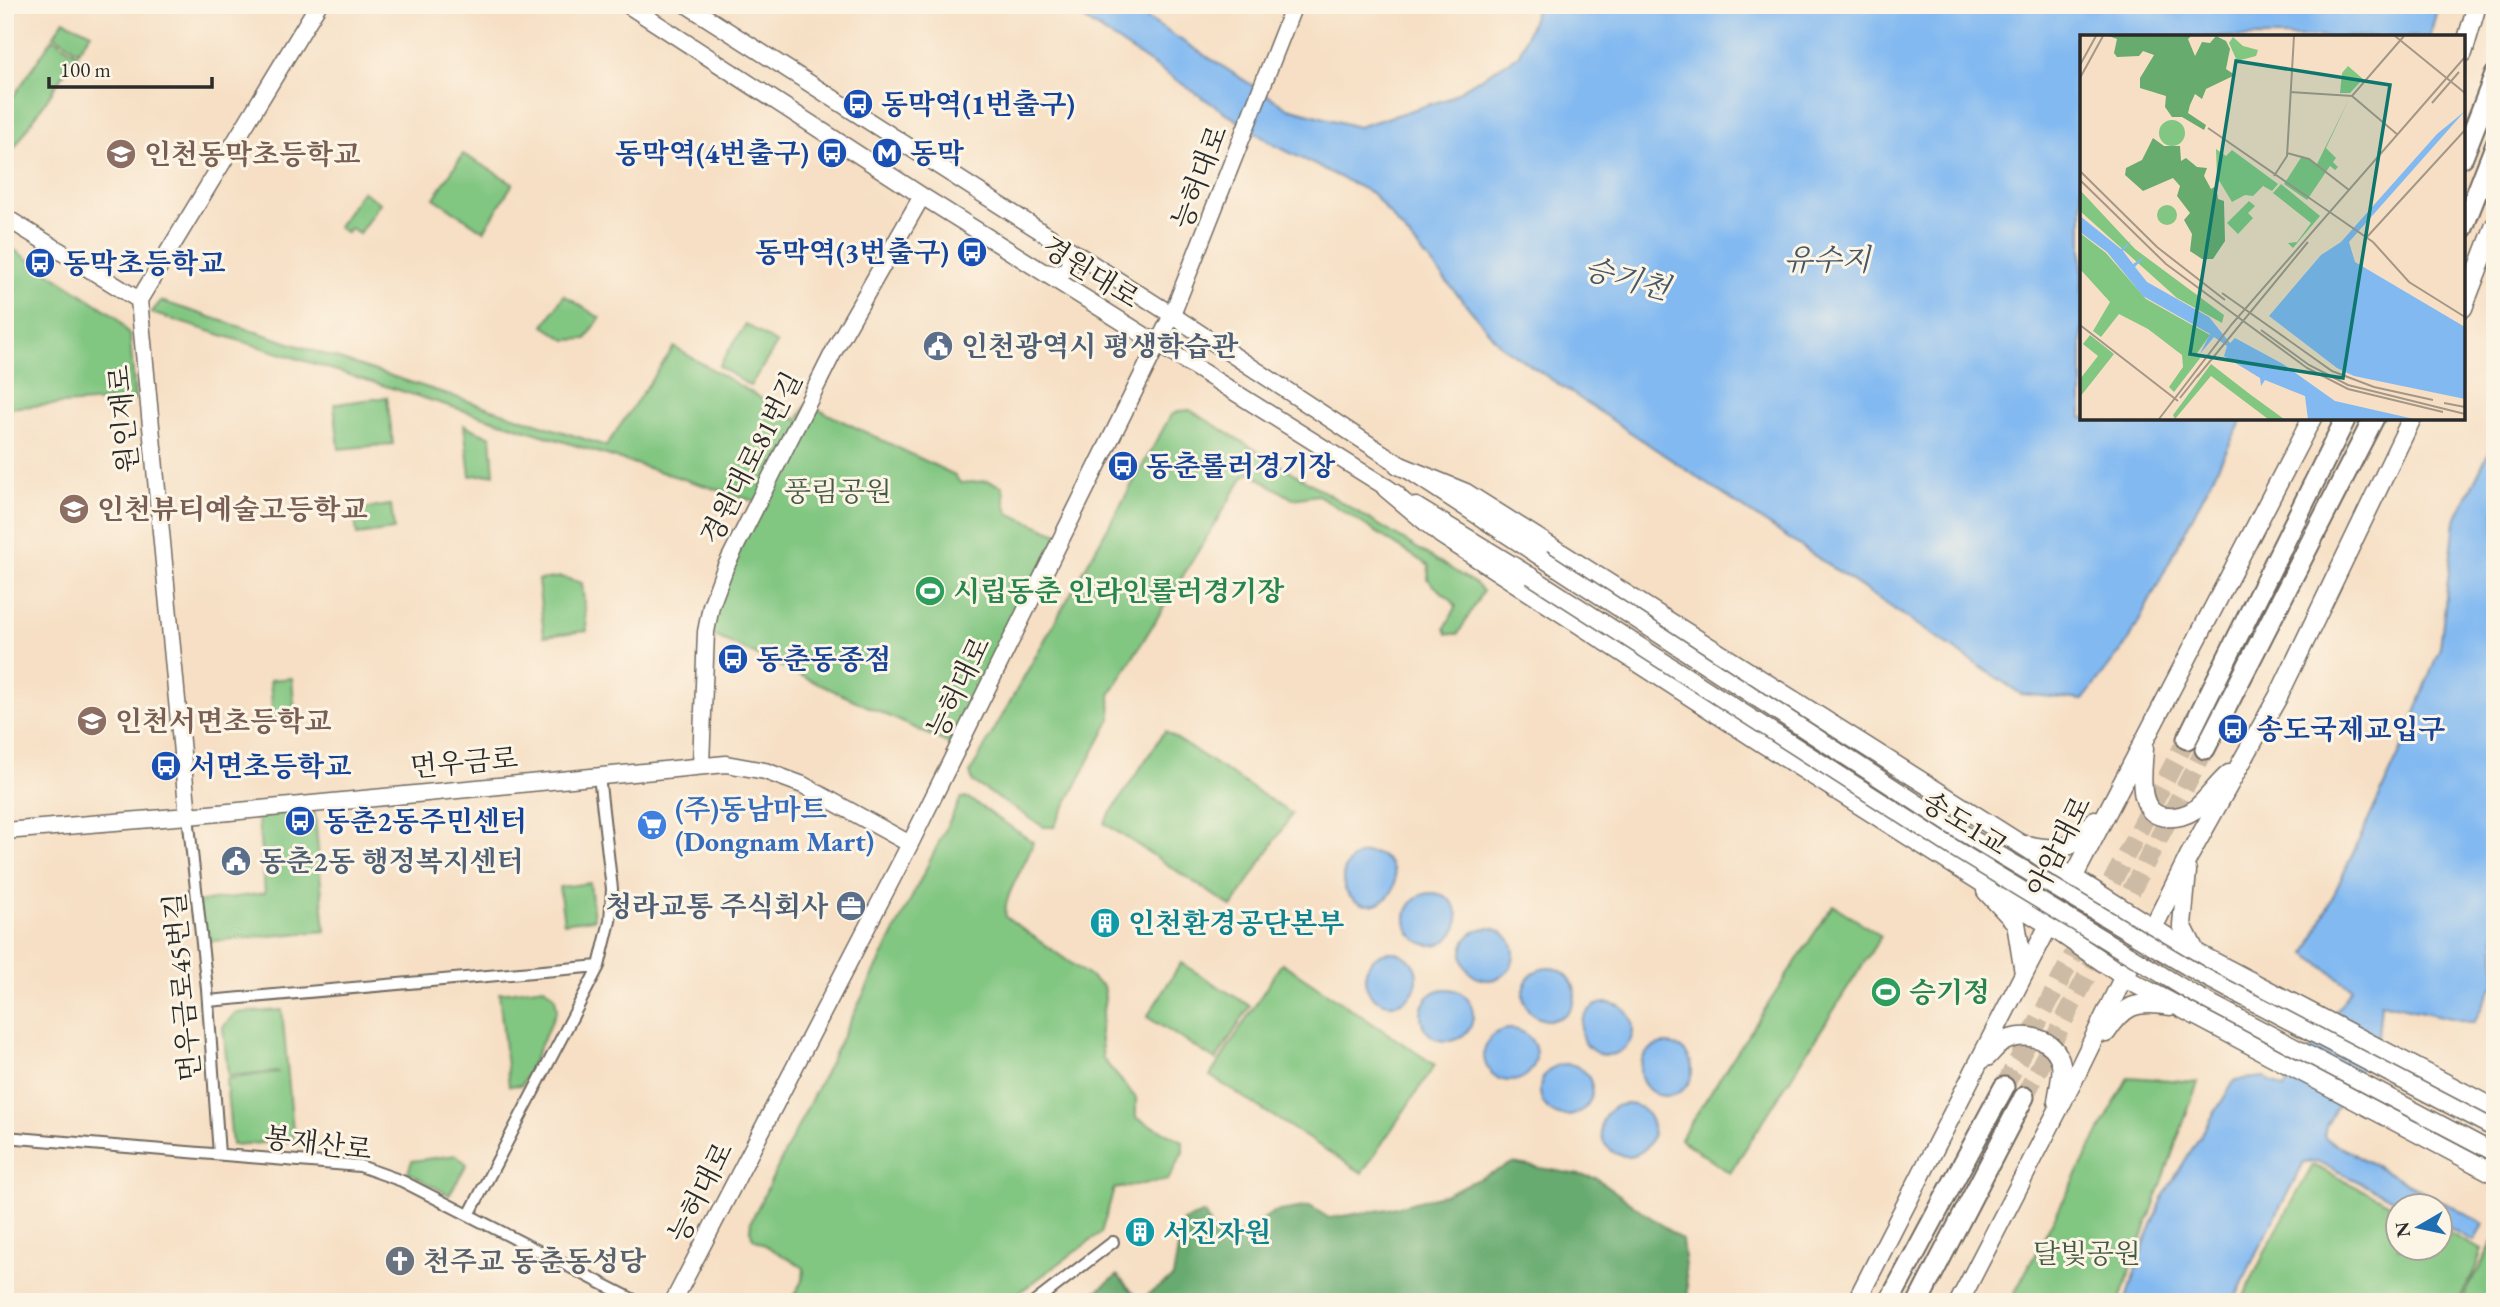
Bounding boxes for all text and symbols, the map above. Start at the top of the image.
inset map [2080,35,2465,420]
scale bar [49,46,212,90]
text: 100 m [60,56,111,83]
place label: 동막역(1번출구) [881,86,1075,122]
bus stop icon: 동막역(1번출구) [841,87,875,121]
street label: 능허대로 [1163,120,1235,234]
place label: 동막역(4번출구) [615,135,809,171]
place label: 동막 [910,135,964,171]
place label: 인천동막초등학교 [144,136,360,172]
bus stop icon: 동막역(4번출구) [815,136,849,170]
metro station icon: 동막 [870,136,904,170]
school or university icon: 인천동막초등학교 [104,137,138,171]
street label: 경원대로 [1036,228,1146,316]
place label: 동막역(3번출구) [755,234,949,270]
bus stop icon: 동막역(3번출구) [955,235,989,269]
water label: 유수지 [1784,240,1872,279]
place label: 동막초등학교 [63,245,225,281]
bus stop icon: 동막초등학교 [23,246,57,280]
water label: 승기천 [1580,248,1676,309]
place label: 인천광역시 평생학습관 [961,328,1239,364]
public building icon: 인천광역시 평생학습관 [921,329,955,363]
street label: 원인재로 [100,364,146,474]
street label: 경원대로81번길 [692,366,810,550]
place label: 동춘롤러경기장 [1146,448,1336,484]
bus stop icon: 동춘롤러경기장 [1106,449,1140,483]
park label: 풍림공원 [784,473,892,509]
place label: 인천뷰티예술고등학교 [97,491,367,527]
school or university icon: 인천뷰티예술고등학교 [57,492,91,526]
place label: 시립동춘 인라인롤러경기장 [953,573,1285,609]
sports icon: 시립동춘 인라인롤러경기장 [913,574,947,608]
street label: 능허대로 [918,630,998,744]
place label: 동춘동종점 [756,641,891,677]
bus stop icon: 동춘동종점 [716,642,750,676]
place label: 인천서면초등학교 [115,703,331,739]
school or university icon: 인천서면초등학교 [75,704,109,738]
place label: 송도국제교입구 [2256,711,2445,747]
bus stop icon: 송도국제교입구 [2216,712,2250,746]
street label: 먼우금로 [409,739,519,785]
place label: 서면초등학교 [189,748,351,784]
bus stop icon: 서면초등학교 [149,749,183,783]
street label: 송도1교 [1915,783,2015,863]
street label: 아암대로 [2017,790,2099,902]
place label: (주)동남마트 (Dongnam Mart) [675,791,874,859]
place label: 동춘2동주민센터 [323,803,527,839]
bus stop icon: 동춘2동주민센터 [283,804,317,838]
supermarket icon: (주)동남마트 (Dongnam Mart) [635,808,669,842]
place label: 동춘2동 행정복지센터 [259,843,524,879]
public building icon: 동춘2동 행정복지센터 [219,844,253,878]
place label: 청라교통 주식회사 [605,888,829,924]
office icon: 청라교통 주식회사 [834,889,868,923]
street label: 먼우금로45번길 [156,891,208,1083]
place label: 인천환경공단본부 [1128,905,1344,941]
building icon: 인천환경공단본부 [1088,906,1122,940]
place label: 승기정 [1909,974,1990,1010]
sports icon: 승기정 [1869,975,1903,1009]
street label: 봉재산로 [262,1119,374,1167]
street label: 능허대로 [659,1136,741,1248]
north arrow [2384,1192,2454,1262]
place label: 서진자원 [1163,1214,1271,1250]
building icon: 서진자원 [1123,1215,1157,1249]
text: N [2389,1219,2416,1239]
park label: 달빛공원 [2033,1235,2141,1271]
place label: 천주교 동춘동성당 [423,1243,647,1279]
church icon: 천주교 동춘동성당 [383,1244,417,1278]

